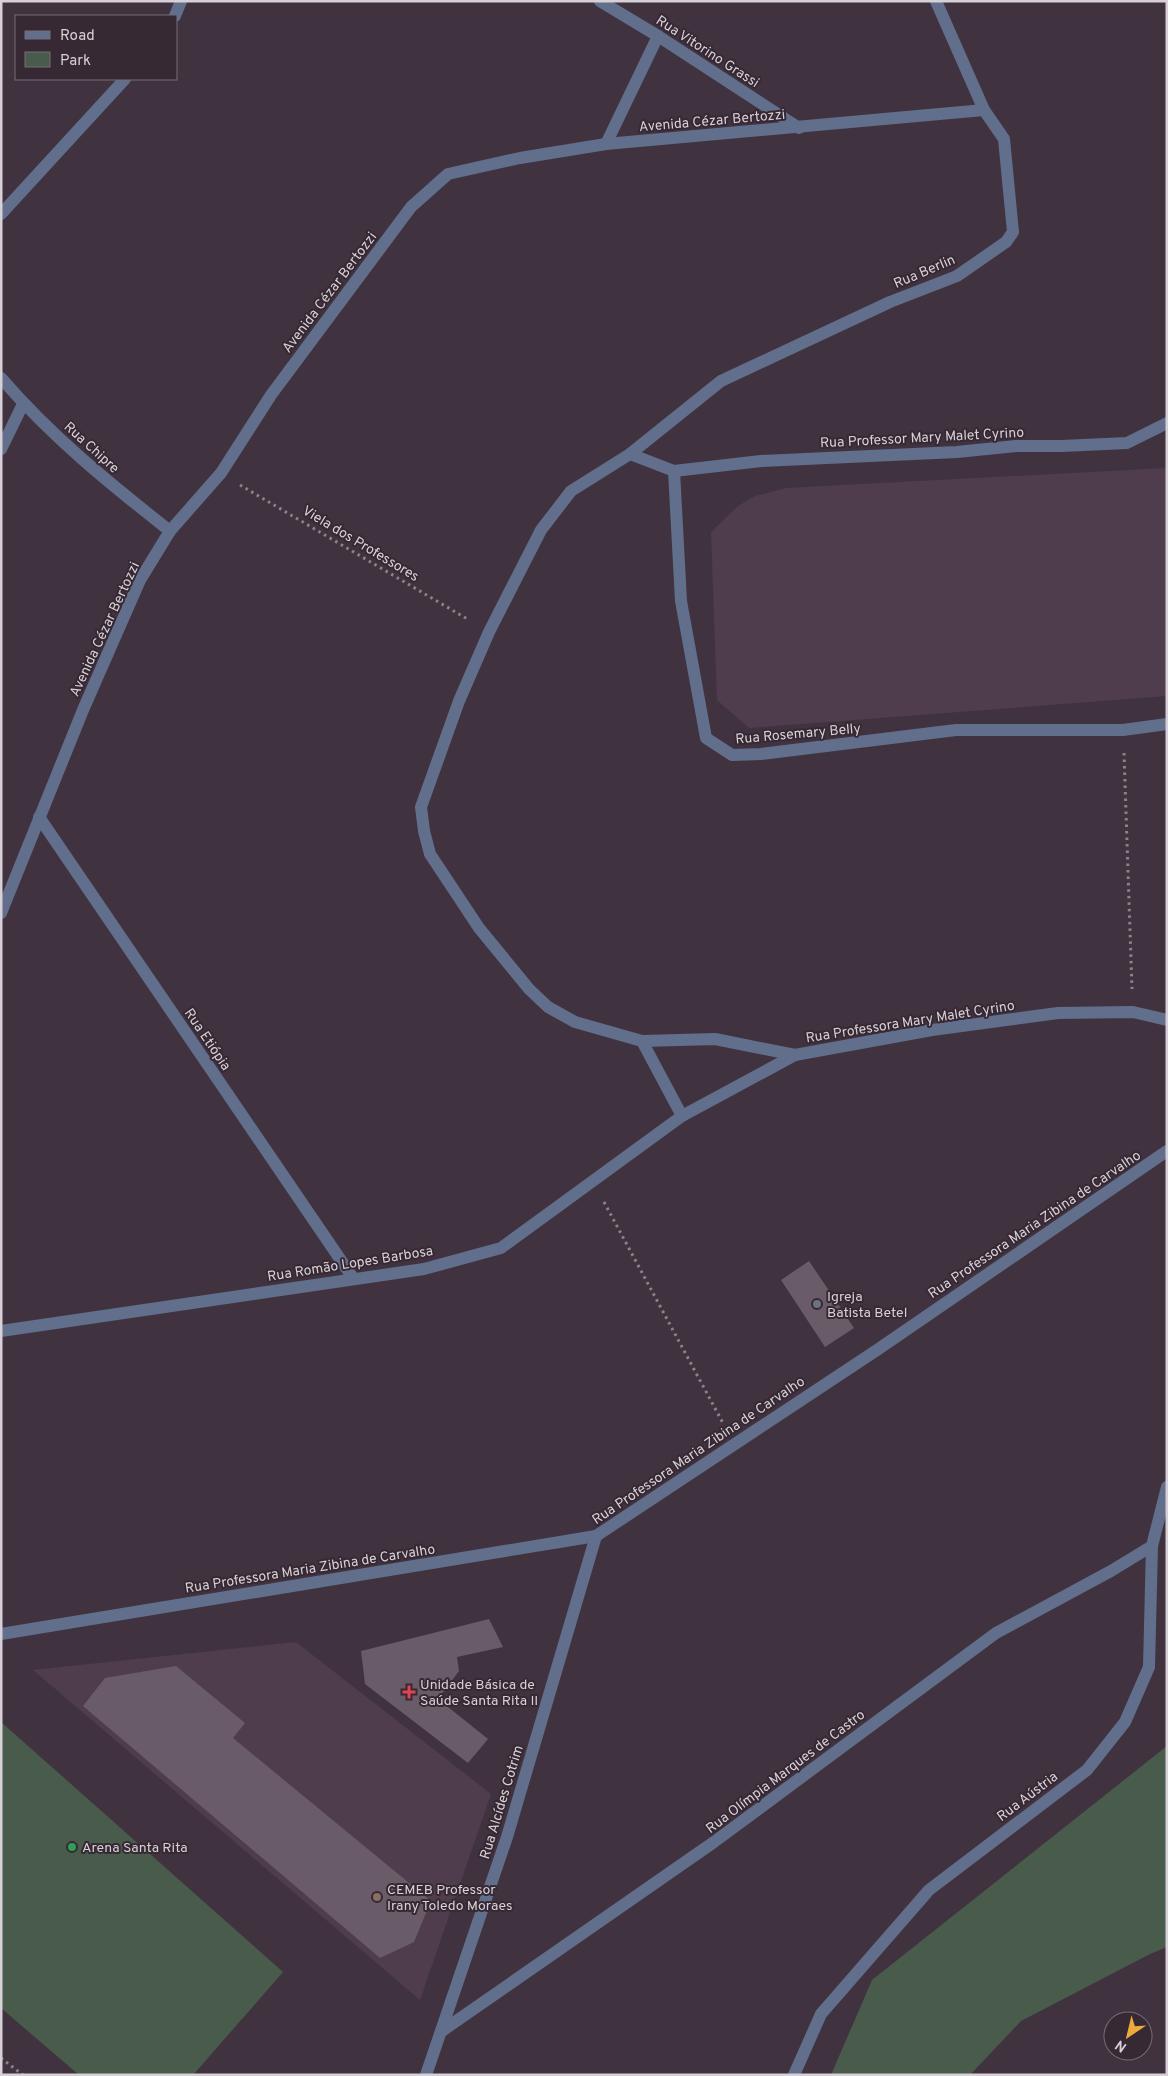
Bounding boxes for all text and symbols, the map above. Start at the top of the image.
street label: Rua Vitorino Grassi [652,13,762,92]
legend [15,15,178,80]
text: Road [60,27,95,46]
text: Park [60,52,91,71]
street label: Avenida Cézar Bertozzi [638,107,786,136]
street label: Avenida Cézar Bertozzi [279,229,381,357]
street label: Rua Berlin [891,252,958,293]
street label: Rua Chipre [60,419,122,477]
street label: Rua Professor Mary Malet Cyrino [820,425,1025,452]
street label: Viela dos Professores [299,503,422,586]
street label: Avenida Cézar Bertozzi [67,560,144,700]
street label: Rua Rosemary Belly [735,721,862,748]
street label: Rua Professora Mary Malet Cyrino [805,998,1016,1047]
street label: Rua Etiópia [180,1006,234,1074]
street label: Rua Professora Maria Zibina de Carvalho [925,1147,1145,1303]
street label: Rua Romão Lopes Barbosa [266,1243,434,1286]
place label: Igreja Batista Betel [827,1289,907,1322]
marker: Igreja Batista Betel [811,1298,823,1310]
street label: Rua Professora Maria Zibina de Carvalho [589,1373,809,1529]
street label: Rua Professora Maria Zibina de Carvalho [184,1541,437,1598]
place label: Unidade Básica de Saúde Santa Rita II [420,1677,538,1710]
marker: Unidade Básica de Saúde Santa Rita II [402,1685,416,1699]
street label: Rua Olímpia Marques de Castro [703,1707,869,1838]
street label: Rua Alcídes Cotrim [477,1743,528,1862]
street label: Rua Aústria [994,1769,1062,1826]
place label: Arena Santa Rita [82,1840,188,1857]
marker: Arena Santa Rita [66,1841,78,1853]
place label: CEMEB Professor Irany Toledo Moraes [387,1882,513,1915]
marker: CEMEB Professor Irany Toledo Moraes [371,1891,383,1903]
north arrow [1103,2011,1153,2061]
text: N [1112,2036,1130,2055]

